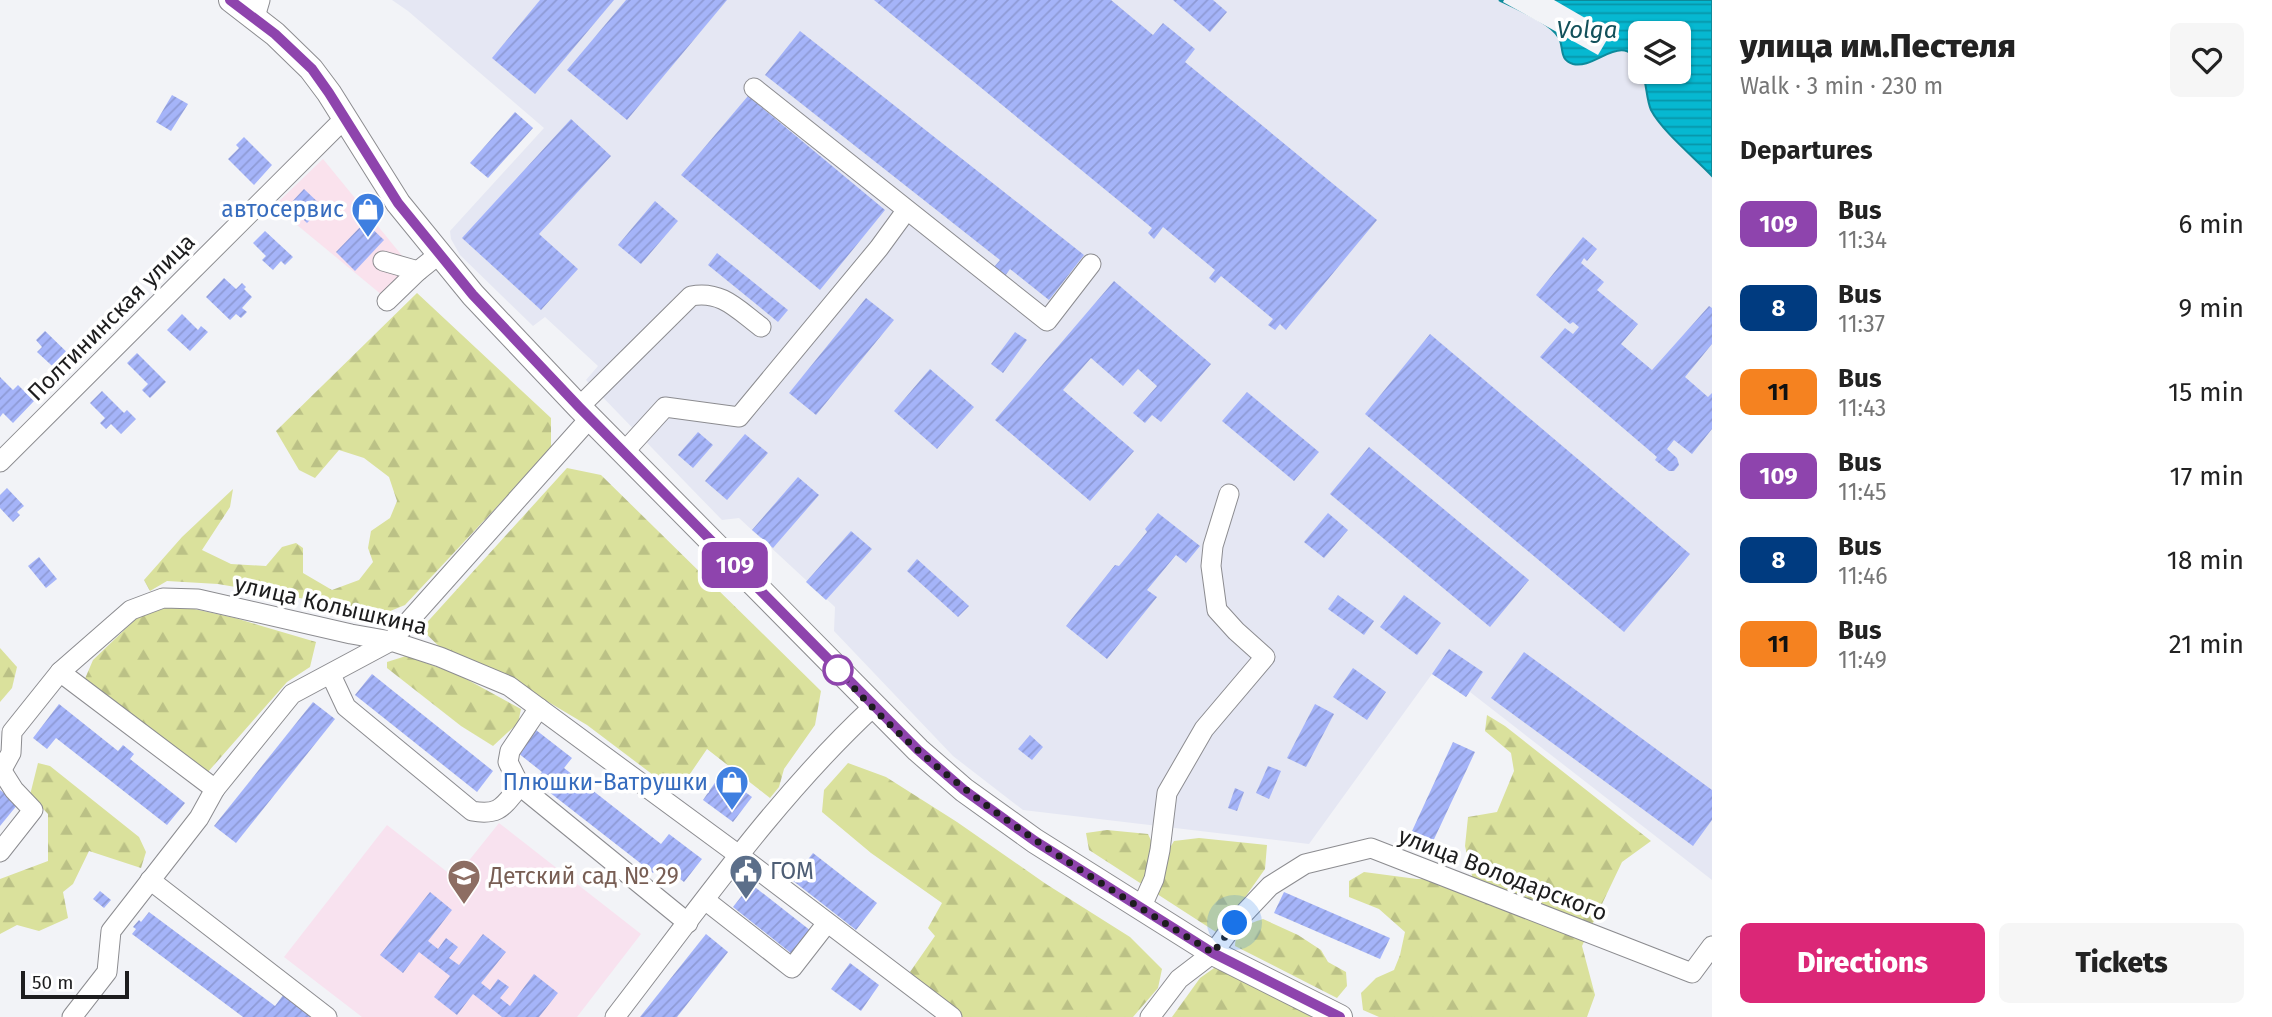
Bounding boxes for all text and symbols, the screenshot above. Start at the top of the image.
water label: Volga [1557,16,1617,44]
map controls [1628,21,1691,84]
button: layers [1628,21,1691,84]
button: heart [2170,23,2244,97]
text: улица им.Пестеля [1740,26,2016,66]
text: Walk · 3 min · 230 m [1740,72,1943,100]
text: Departures [1740,135,1873,166]
shop icon: автосервис [349,190,387,239]
place label: автосервис [221,195,344,223]
text: Bus [1838,195,1881,226]
text: 6 min [2178,209,2244,240]
text: 109 [1759,210,1798,238]
text: 11:34 [1838,226,1887,254]
street label: Полтининская улица [21,227,201,407]
text: Bus [1838,279,1881,310]
text: 9 min [2179,293,2244,324]
text: 8 [1772,294,1785,322]
text: 11:37 [1838,310,1885,338]
text: Bus [1838,363,1881,394]
text: 15 min [2168,377,2244,408]
text: 11 [1768,378,1789,406]
text: 11:43 [1838,394,1886,422]
text: Bus [1838,447,1881,478]
text: 17 min [2169,461,2244,492]
text: 109 [1759,462,1798,490]
text: 11:45 [1838,478,1887,506]
text: Bus [1838,531,1881,562]
line badge: 109 [695,542,775,588]
text: 18 min [2167,545,2244,576]
text: 8 [1772,546,1785,574]
text: 109 [716,551,754,579]
text: 11:46 [1838,562,1888,590]
street label: улица Колышкина [232,569,430,641]
text: Bus [1838,615,1881,646]
text: 21 min [2169,629,2244,660]
text: 11 [1768,630,1789,658]
text: 11:49 [1838,646,1887,674]
unlabelled marker [823,655,853,685]
shop icon: Плюшки-Ватрушки [713,763,751,812]
place label: Плюшки-Ватрушки [503,768,708,796]
street label: улица Володарского [1394,821,1612,927]
public building icon: ГОМ [727,852,765,901]
school or university icon: Детский сад № 29 [445,857,483,906]
place label: ГОМ [770,857,814,885]
place label: Детский сад № 29 [488,862,679,890]
your location [1217,905,1252,940]
button: Directions [1740,923,1985,1003]
button: Tickets [1999,923,2244,1003]
scale bar [21,968,130,1000]
text: 50 m [32,971,73,994]

